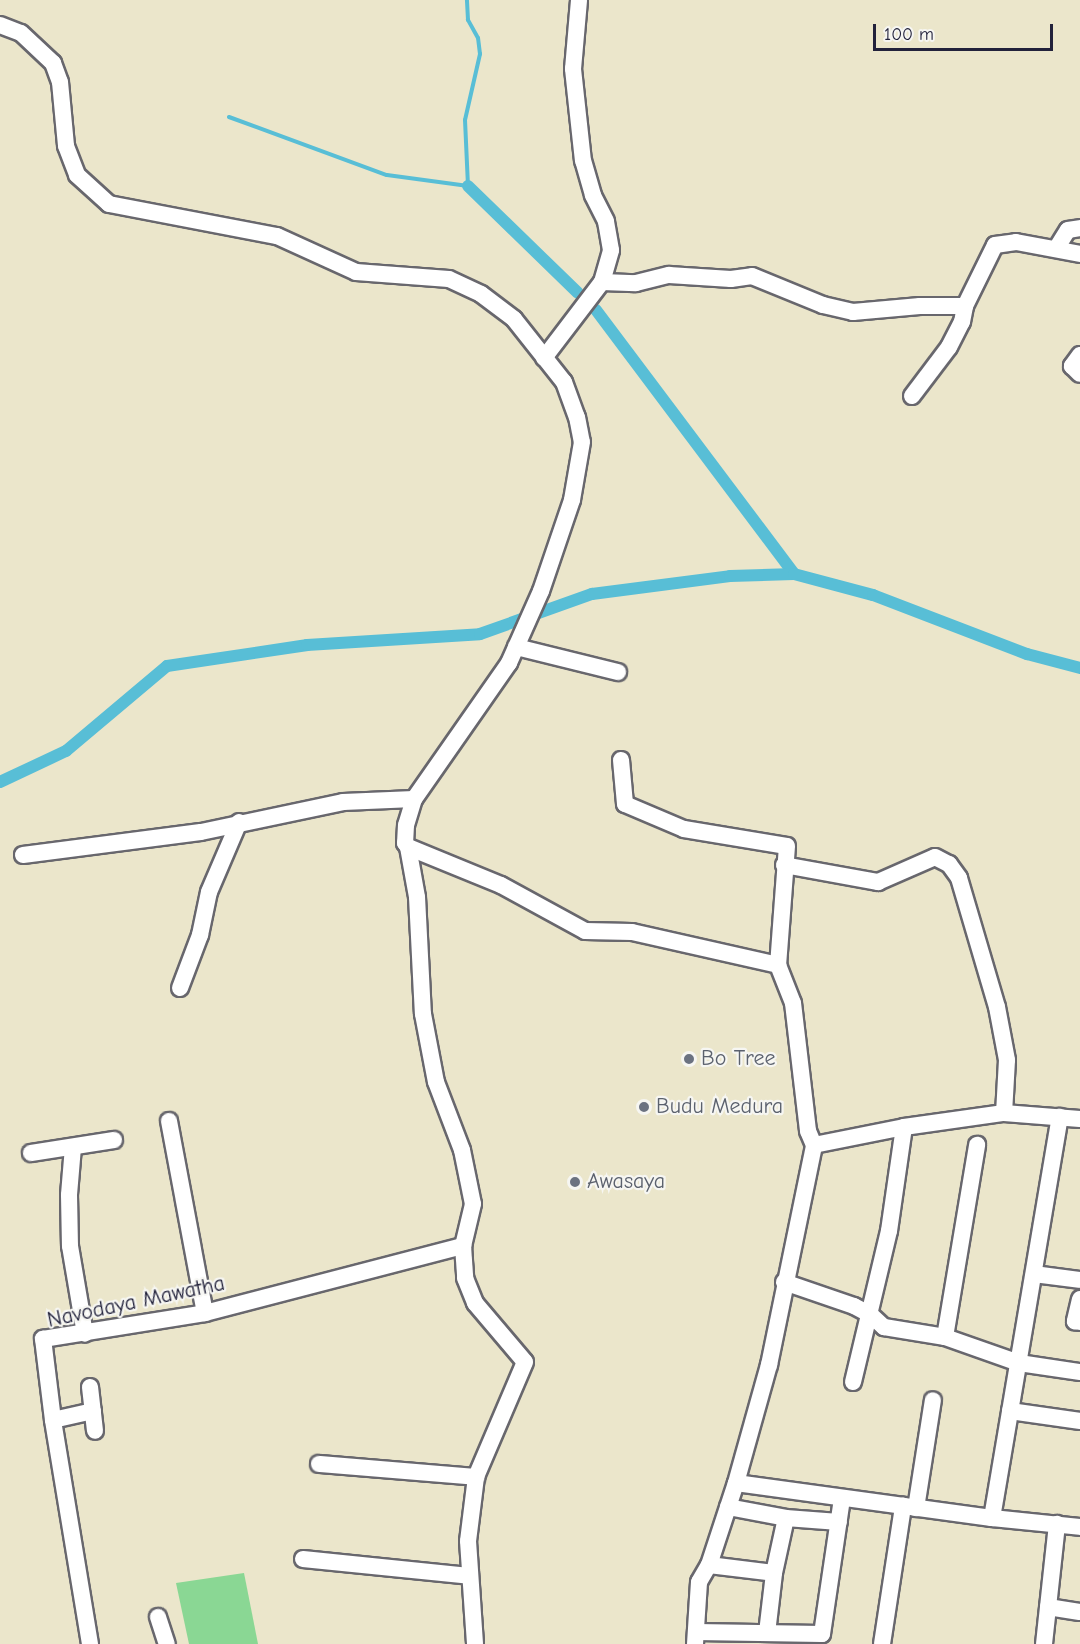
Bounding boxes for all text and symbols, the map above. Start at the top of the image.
scale bar [876,12,1056,50]
text: 100 m [884,24,934,45]
place label: Bo Tree [701,1046,775,1072]
marker: Bo Tree [682,1052,696,1066]
place label: Budu Medura [656,1094,783,1120]
marker: Budu Medura [637,1100,651,1114]
place label: Awasaya [587,1169,665,1195]
marker: Awasaya [568,1175,582,1189]
street label: Navodaya Mawatha [45,1270,227,1334]

